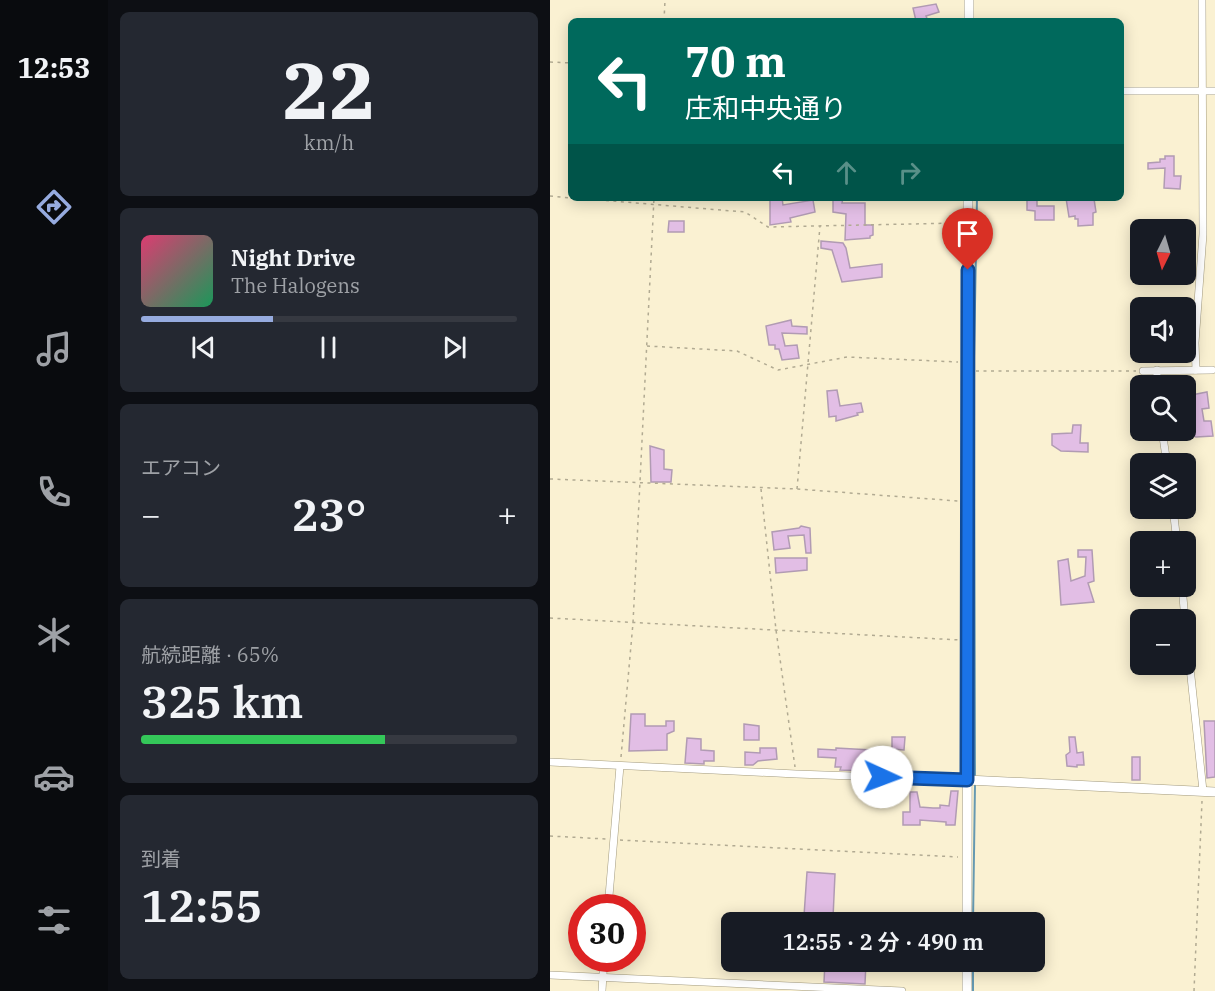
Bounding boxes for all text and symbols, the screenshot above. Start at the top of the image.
text: 70 m [685,34,786,89]
text: 22 [282,39,376,140]
icon: left [586,42,664,120]
text: 12:53 [18,50,90,85]
text: 庄和中央通り [685,90,847,125]
text: km/h [304,129,354,156]
icon: left [767,156,800,189]
icon: ahead [830,156,863,189]
icon: right [893,156,926,189]
icon: directions [33,186,75,228]
pin [942,208,993,270]
icon: arrive [951,217,984,250]
north arrow [1130,219,1196,285]
map controls [1130,219,1196,675]
text: Night Drive [231,243,356,272]
text: The Halogens [231,272,360,299]
button: sound [1130,297,1196,363]
icon: music [33,328,75,370]
icon: previous [187,331,220,364]
icon: pause [312,331,345,364]
icon: next [438,331,471,364]
button: search [1130,375,1196,441]
button: layers [1130,453,1196,519]
text: エアコン [141,454,221,481]
icon: phone [33,471,75,513]
text: 23° [291,485,367,543]
text: − [141,493,161,536]
text: + [497,493,517,536]
button: + [1130,531,1196,597]
button: − [1130,609,1196,675]
icon: climate [33,614,75,656]
text: 航続距離 · 65% [141,641,279,668]
text: 325 km [141,672,303,730]
position arrow [850,745,914,809]
icon: car [33,756,75,798]
text: 到着 [141,845,181,872]
text: 12:55 [141,876,262,934]
speed limit sign: 30 [568,894,646,972]
icon: filters [33,899,75,941]
text: 12:55 · 2 分 · 490 m [782,927,984,956]

